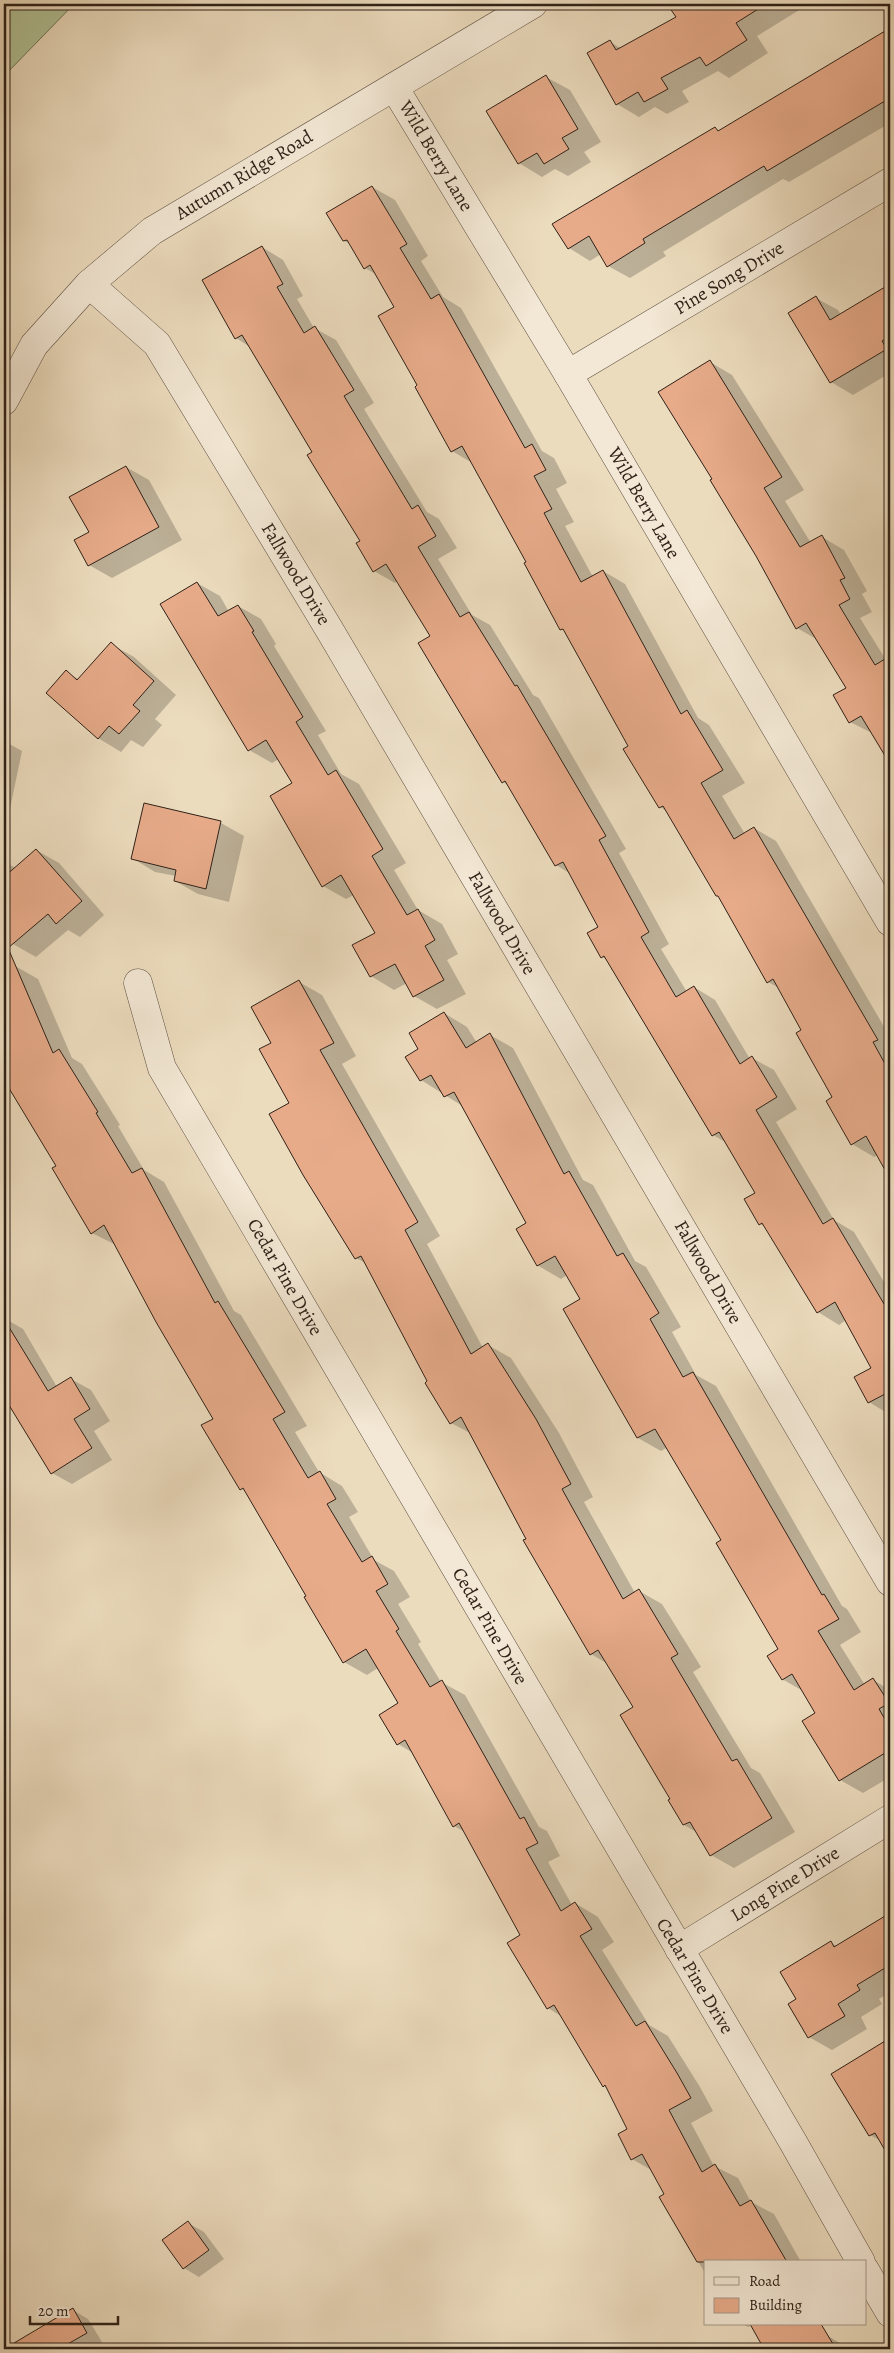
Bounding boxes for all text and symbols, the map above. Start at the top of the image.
street label: Wild Berry Lane [392,95,479,216]
street label: Autumn Ridge Road [170,123,318,227]
street label: Pine Song Drive [669,235,789,321]
street label: Wild Berry Lane [601,441,687,564]
street label: Fallwood Drive [255,518,337,630]
street label: Fallwood Drive [462,866,542,980]
street label: Cedar Pine Drive [241,1214,329,1340]
street label: Fallwood Drive [668,1215,748,1329]
street label: Cedar Pine Drive [446,1563,534,1689]
street label: Long Pine Drive [726,1840,844,1928]
street label: Cedar Pine Drive [650,1913,740,2039]
legend [704,2260,866,2326]
text: Road [749,2271,781,2291]
scale bar [30,2293,118,2325]
text: Building [749,2295,802,2315]
text: 20 m [38,2301,69,2321]

